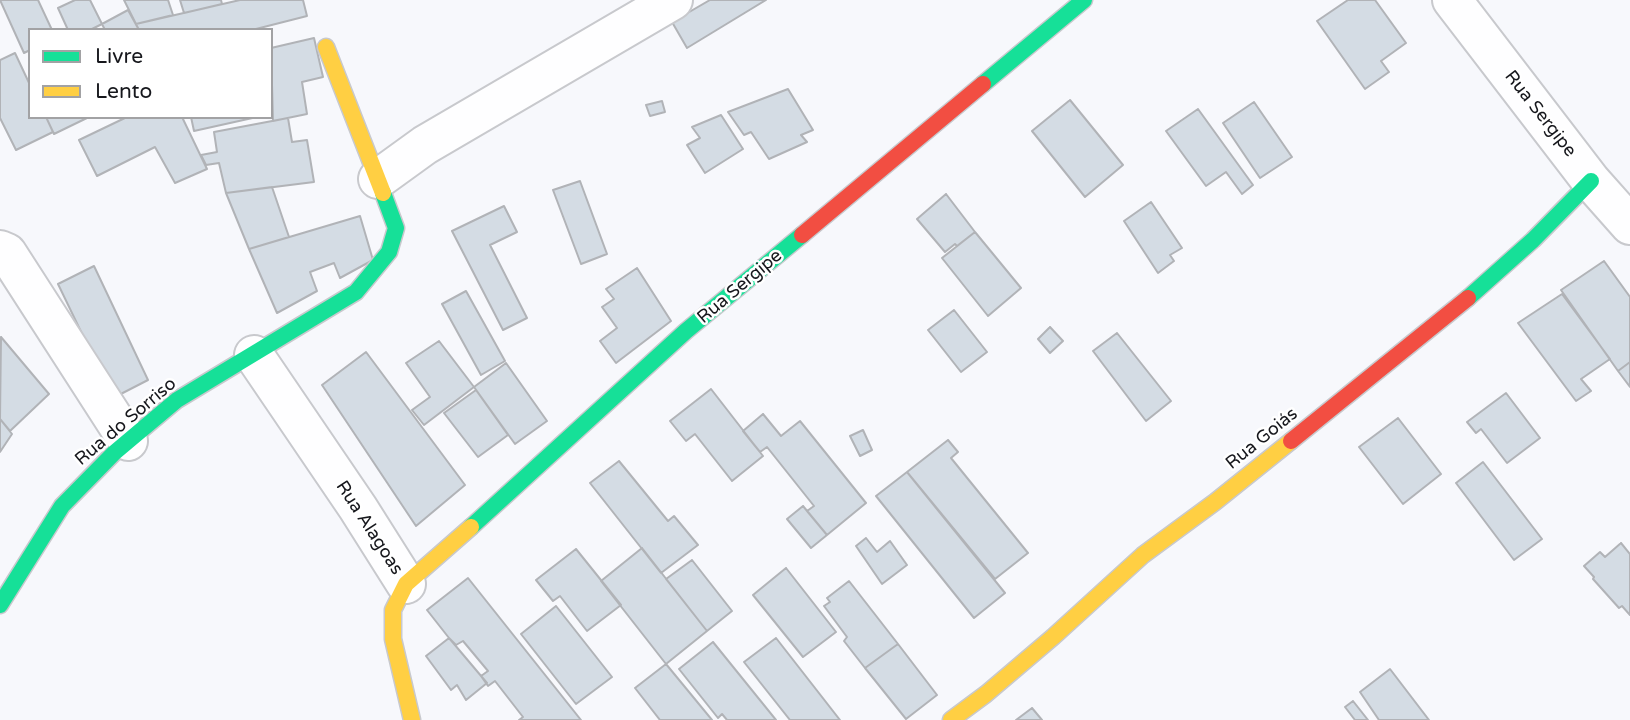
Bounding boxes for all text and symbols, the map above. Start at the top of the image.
legend [28,28,273,119]
text: Livre [95,44,143,69]
street label: Rua Sergipe [1500,66,1580,162]
text: Lento [95,79,152,104]
street label: Rua Sergipe [693,245,787,329]
street label: Rua do Sorriso [71,373,181,471]
street label: Rua Goiás [1222,403,1302,475]
street label: Rua Alagoas [331,477,407,579]

